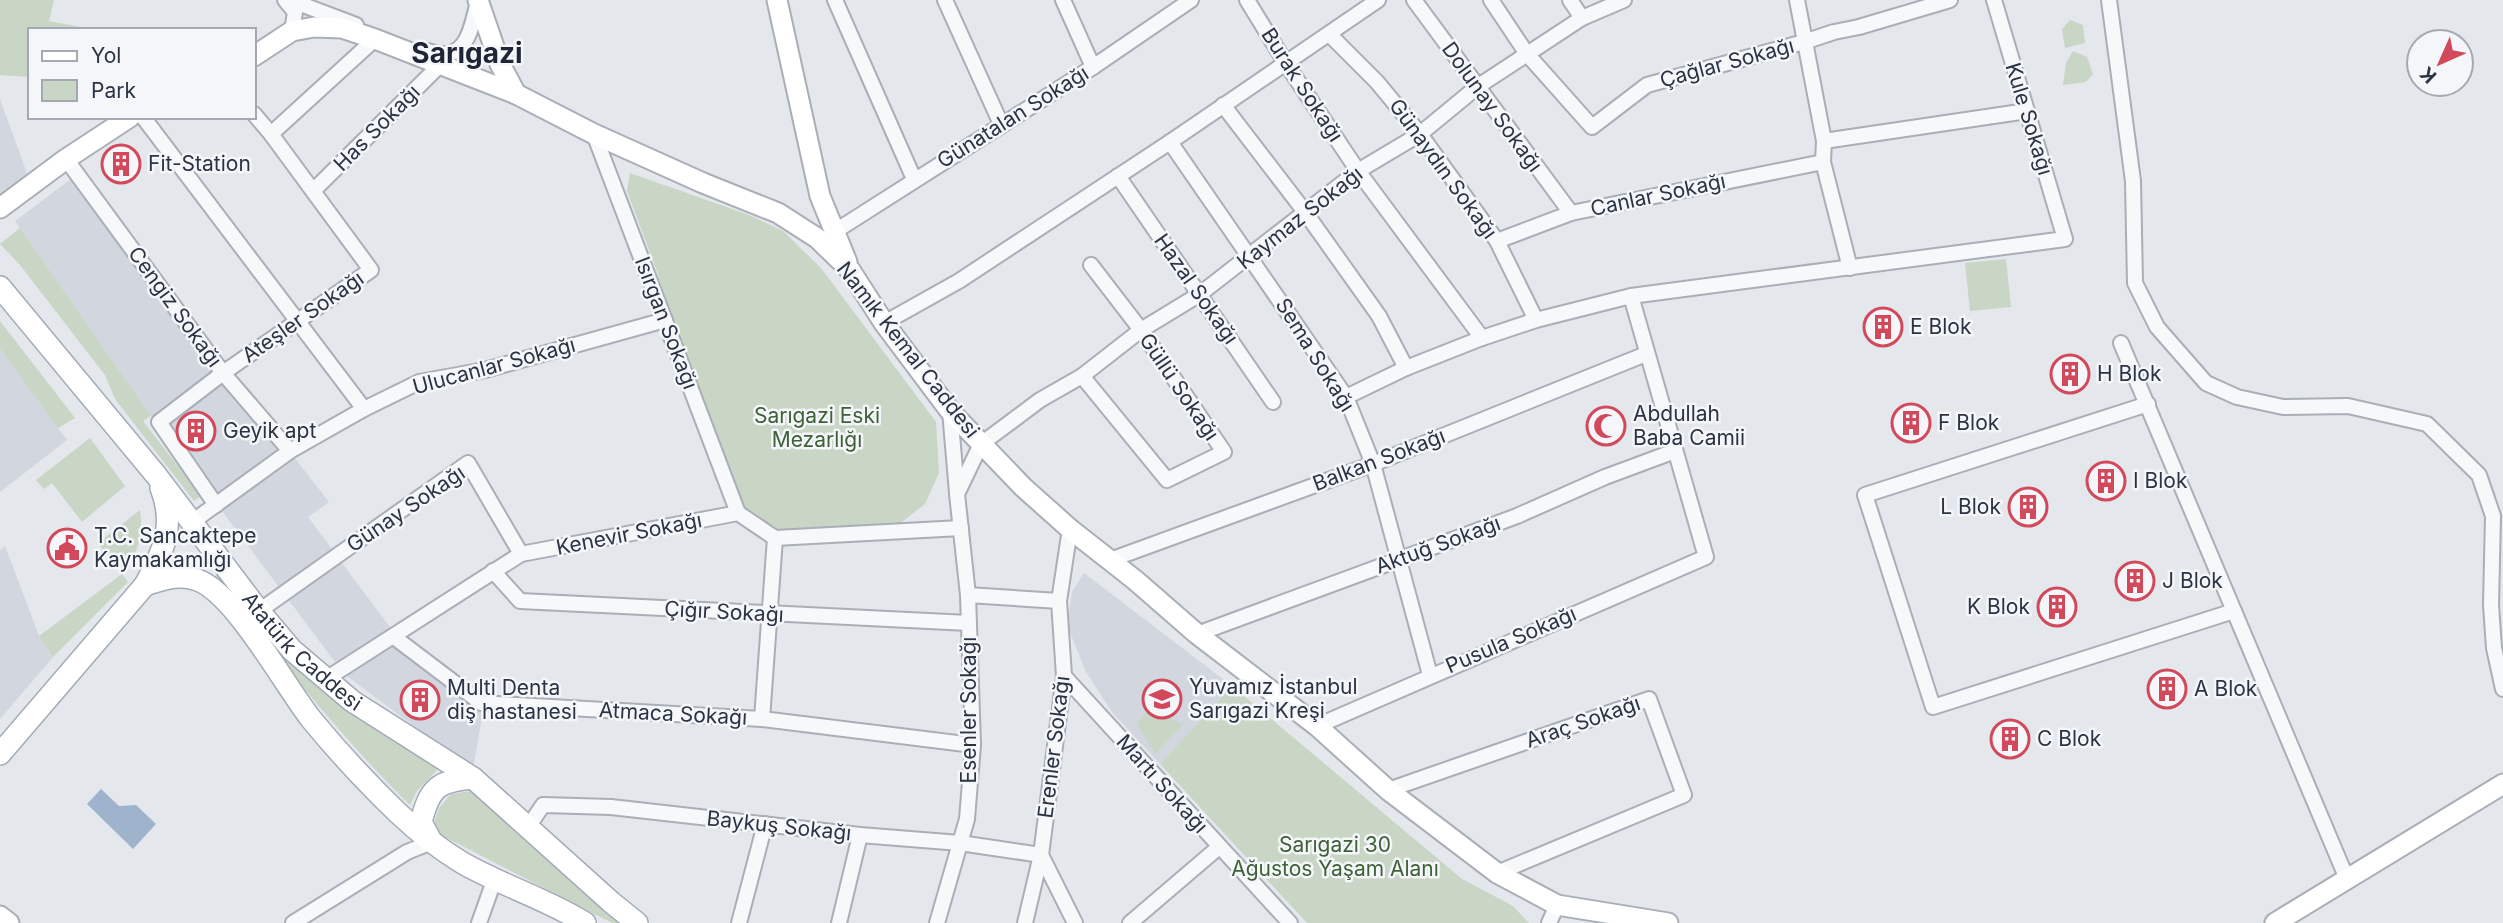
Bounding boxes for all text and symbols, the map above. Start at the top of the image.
street label: Burak Sokağı [1256,23,1348,146]
legend [28,28,256,119]
north arrow [2405,28,2475,98]
street label: Çağlar Sokağı [1657,33,1797,92]
district label: Sarıgazi [411,36,523,70]
street label: Dolunay Sokağı [1437,37,1548,176]
text: Yol [91,43,121,68]
street label: Günatalan Sokağı [933,60,1093,173]
street label: Kule Sokağı [2001,60,2058,178]
text: K [2415,61,2441,88]
text: Park [91,78,136,103]
street label: Has Sokağı [328,79,425,176]
street label: Günaydın Sokağı [1384,94,1503,244]
building icon: Fit-Station [100,143,142,185]
place label: Fit-Station [148,151,251,176]
street label: Kaymaz Sokağı [1232,161,1367,274]
street label: Canlar Sokağı [1588,168,1728,221]
street label: Hazal Sokağı [1149,229,1244,349]
street label: Cengiz Sokağı [123,242,227,372]
street label: Isırgan Sokağı [630,253,703,393]
street label: Namık Kemal Caddesi [832,257,985,443]
street label: Ateşler Sokağı [237,265,368,368]
street label: Sema Sokağı [1271,293,1360,416]
building icon: E Blok [1862,306,1904,348]
place label: E Blok [1910,314,1972,339]
street label: Güllü Sokağı [1134,328,1224,445]
street label: Ulucanlar Sokağı [410,332,578,399]
building icon: H Blok [2049,353,2091,395]
place label: H Blok [2097,361,2162,386]
place label: Abdullah Baba Camii [1633,401,1745,450]
building icon: F Blok [1890,402,1932,444]
park label: Sarıgazi Eski Mezarlığı [754,403,880,452]
mosque icon: Abdullah Baba Camii [1585,405,1627,447]
building icon: Geyik apt [175,410,217,452]
place label: F Blok [1938,410,2000,435]
place label: Geyik apt [223,418,316,443]
street label: Balkan Sokağı [1309,423,1448,496]
street label: Günay Sokağı [342,460,470,557]
building icon: I Blok [2085,460,2127,502]
place label: I Blok [2133,468,2188,493]
building icon: L Blok [2007,486,2049,528]
place label: L Blok [1940,494,2001,519]
street label: Kenevir Sokağı [554,507,704,560]
street label: Aktuğ Sokağı [1372,510,1504,579]
place label: T.C. Sancaktepe Kaymakamlığı [94,523,256,572]
public building icon: T.C. Sancaktepe Kaymakamlığı [46,527,88,569]
building icon: J Blok [2114,560,2156,602]
place label: J Blok [2162,568,2223,593]
building icon: K Blok [2036,586,2078,628]
street label: Atatürk Caddesi [237,587,366,716]
place label: K Blok [1967,594,2030,619]
street label: Çığır Sokağı [664,596,784,627]
street label: Pusula Sokağı [1442,601,1580,678]
street label: Esenler Sokağı [956,637,981,783]
building icon: A Blok [2146,668,2188,710]
place label: Yuvamız İstanbul Sarıgazi Kreşi [1189,673,1358,723]
street label: Erenler Sokağı [1032,674,1075,820]
place label: Multi Denta diş hastanesi [447,675,577,724]
place label: A Blok [2194,676,2258,701]
school or university icon: Yuvamız İstanbul Sarıgazi Kreşi [1141,678,1183,720]
building icon: Multi Denta diş hastanesi [399,679,441,721]
street label: Araç Sokağı [1522,690,1643,753]
street label: Atmaca Sokağı [598,697,748,730]
building icon: C Blok [1989,718,2031,760]
place label: C Blok [2037,726,2102,751]
street label: Martı Sokağı [1112,729,1213,838]
street label: Baykuş Sokağı [705,805,853,846]
park label: Sarıgazi 30 Ağustos Yaşam Alanı [1231,832,1439,881]

